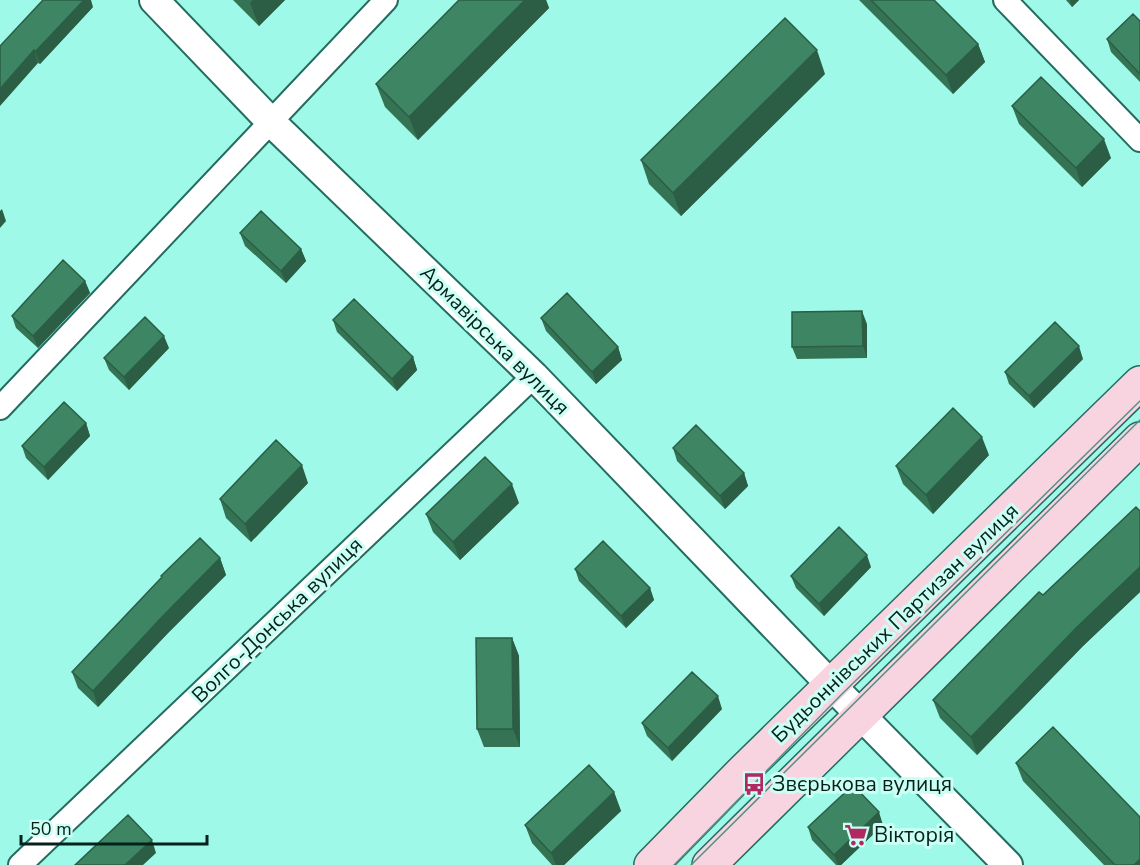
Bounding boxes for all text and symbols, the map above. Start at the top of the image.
street label: Армавірська вулиця [414,259,576,421]
street label: Будьоннівських Партизан вулиця [765,497,1025,749]
street label: Волго-Донська вулиця [186,531,368,709]
place label: Звєрькова вулиця [772,770,952,798]
bus stop icon: Звєрькова вулиця [741,771,767,797]
scale bar [21,808,207,846]
text: 50 m [30,817,72,841]
place label: Вікторія [874,821,954,849]
supermarket icon: Вікторія [843,822,869,848]

